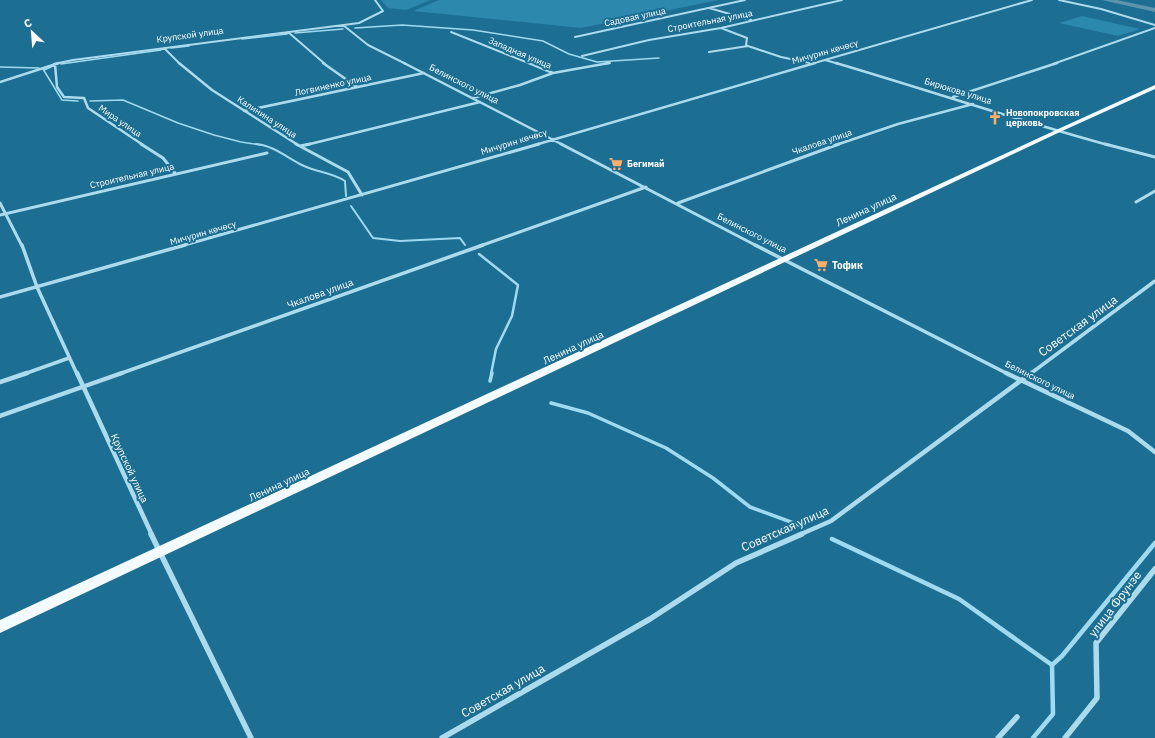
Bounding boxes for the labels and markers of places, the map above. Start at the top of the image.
place label: Новопокровская церковь [1006,107,1080,128]
church icon: Новопокровская церковь [987,110,1003,126]
supermarket icon: Бегимай [608,156,624,172]
place label: Бегимай [627,158,665,169]
supermarket icon: Тофик [813,257,829,273]
place label: Тофик [832,259,863,272]

